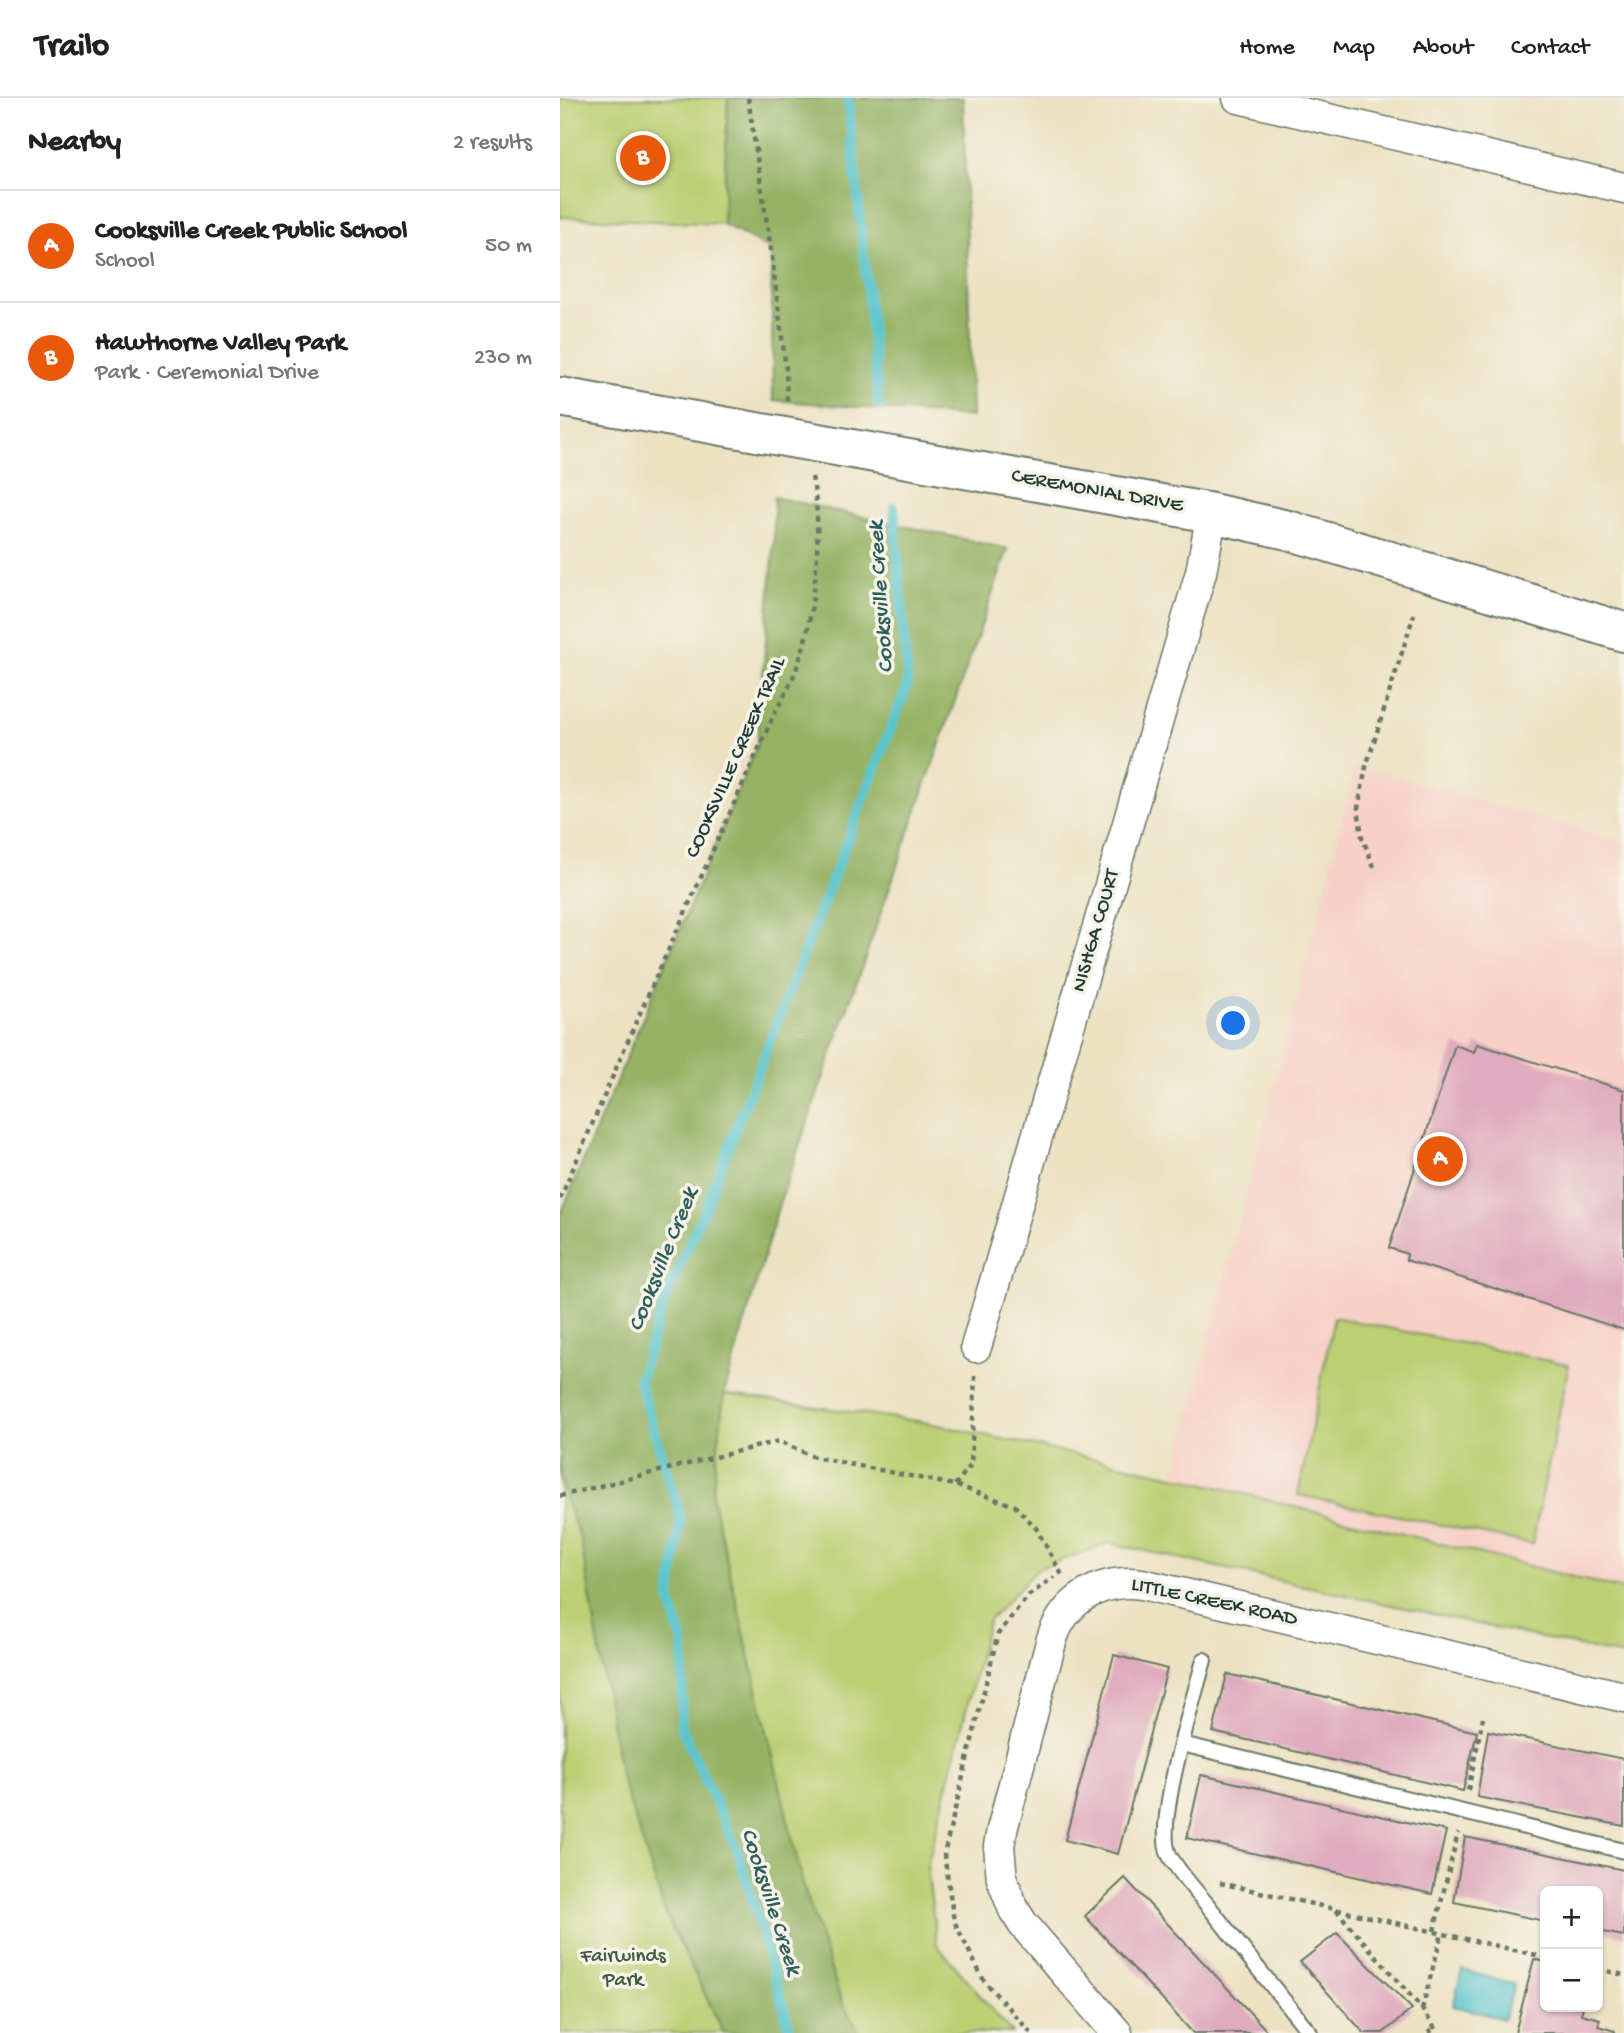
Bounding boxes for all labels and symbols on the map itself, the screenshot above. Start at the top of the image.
pin: B [620,132,666,184]
street label: CEREMONIAL DRIVE [1009,465,1186,520]
water label: Cooksville Creek [863,517,901,674]
street label: COOKSVILLE CREEK TRAIL [681,652,793,862]
street label: NISHGA COURT [1068,866,1127,995]
your location [1216,1006,1250,1040]
pin: A [1417,1133,1463,1185]
water label: Cooksville Creek [623,1182,706,1336]
street label: LITTLE CREEK ROAD [1129,1573,1300,1633]
water label: Cooksville Creek [734,1825,807,1981]
park label: Fairwinds Park [579,1945,667,1994]

